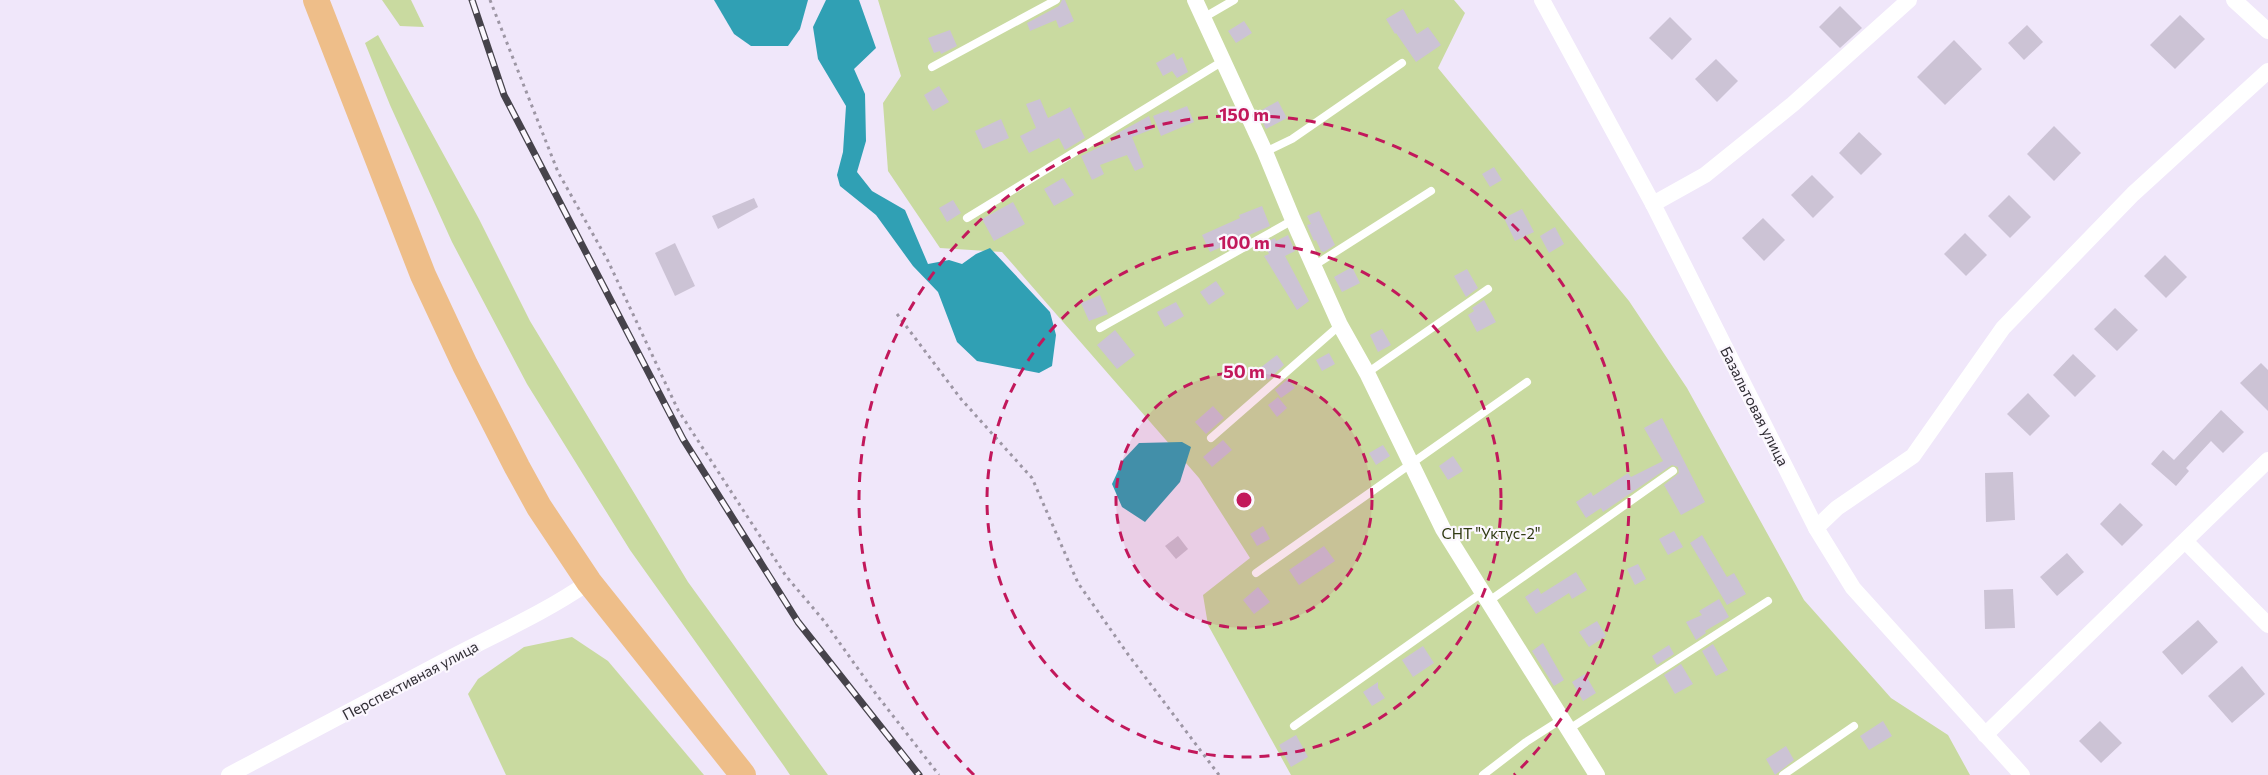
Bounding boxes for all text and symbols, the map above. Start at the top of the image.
text: 150 m [1219,103,1269,125]
text: 100 m [1218,231,1270,253]
street label: Базальтовая улица [1717,343,1793,469]
text: 50 m [1223,360,1265,382]
centre of rings [1234,490,1254,510]
park label: СНТ "Уктус-2" [1442,524,1541,542]
street label: Перспективная улица [339,636,481,724]

